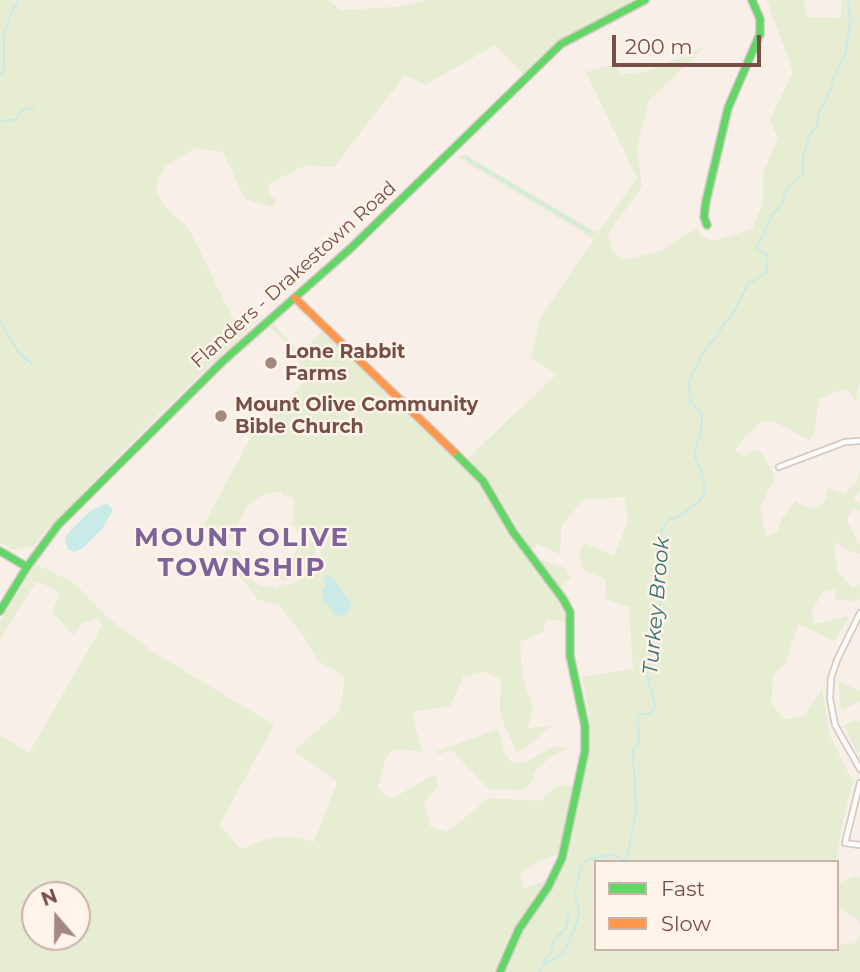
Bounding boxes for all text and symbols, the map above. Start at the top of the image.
scale bar [615,21,764,65]
text: 200 m [625,34,692,59]
street label: Flanders - Drakestown Road [187,177,401,373]
place label: Lone Rabbit Farms [285,341,405,385]
marker: Lone Rabbit Farms [263,355,279,371]
place label: Mount Olive Community Bible Church [235,394,478,438]
marker: Mount Olive Community Bible Church [213,408,229,424]
district label: MOUNT OLIVE TOWNSHIP [135,522,349,584]
water label: Turkey Brook [638,536,676,676]
legend [594,860,839,951]
text: Fast [661,876,705,901]
north arrow [21,881,91,951]
text: N [38,884,60,911]
text: Slow [661,911,711,936]

